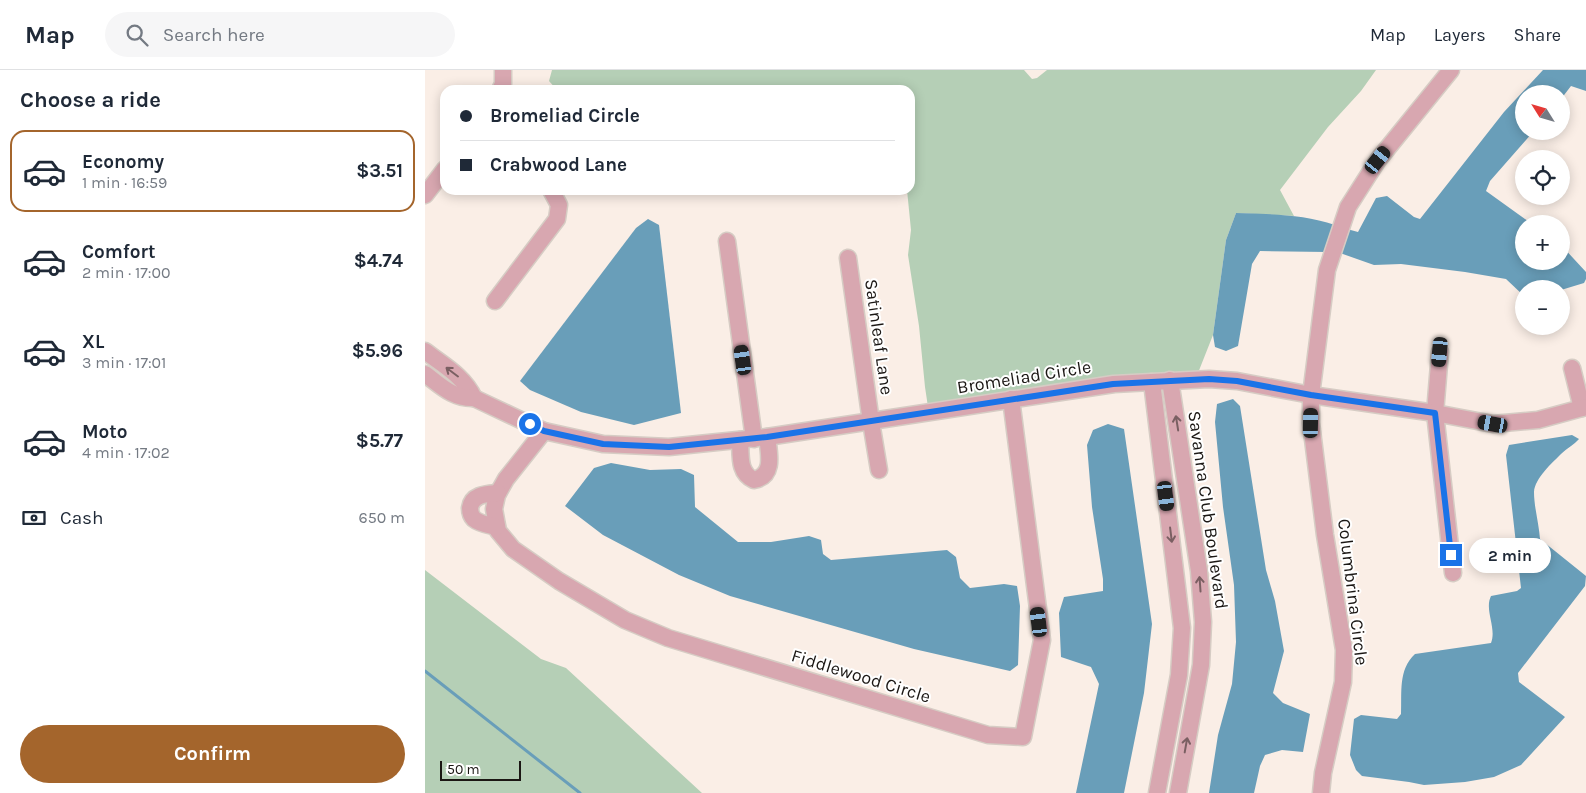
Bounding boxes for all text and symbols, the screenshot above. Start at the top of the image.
search box [105,12,455,57]
text: Map [25,21,75,49]
icon: search [123,21,151,49]
text: Search here [163,24,265,46]
text: Map [1370,24,1406,46]
text: Layers [1434,24,1486,46]
text: Share [1514,24,1561,46]
north arrow [1515,85,1570,140]
map controls [1515,85,1570,335]
text: Choose a ride [20,87,161,113]
text: Bromeliad Circle [490,105,640,127]
car [1362,144,1393,176]
icon: car [22,149,67,194]
button: locate [1515,150,1570,205]
text: Economy [82,151,164,173]
text: Crabwood Lane [490,154,627,176]
text: $3.51 [356,160,403,182]
text: 1 min · 16:59 [82,173,167,192]
button: + [1515,215,1570,270]
icon: car [22,239,67,284]
text: Comfort [82,241,156,263]
text: $4.74 [354,250,403,272]
text: 2 min · 17:00 [82,263,170,282]
street label: Satinleaf Lane [860,278,898,396]
button: − [1515,280,1570,335]
icon: car [22,329,67,374]
text: XL [82,331,104,353]
car [1431,336,1448,368]
text: $5.96 [352,340,403,362]
car [733,344,752,376]
text: 3 min · 17:01 [82,353,166,372]
street label: Bromeliad Circle [955,356,1093,398]
one-way arrow [445,367,459,377]
car [1303,408,1318,438]
street label: Savanna Club Boulevard [1183,409,1233,611]
route start [519,413,541,435]
car [1476,414,1509,434]
one-way arrow [1172,416,1182,432]
icon: car [22,419,67,464]
text: Moto [82,421,128,443]
text: $5.77 [356,430,403,452]
text: 4 min · 17:02 [82,443,170,462]
car [1156,480,1175,512]
icon: cash [20,504,48,532]
text: Cash [60,507,104,529]
text: 650 m [359,508,405,527]
street label: Columbrina Circle [1333,517,1373,667]
one-way arrow [1166,526,1176,542]
callout: 2 min [1469,538,1551,572]
route end [1440,544,1462,566]
text: 2 min [1488,546,1532,565]
one-way arrow [1196,576,1205,592]
car [1029,606,1048,638]
street label: Fiddlewood Circle [789,644,933,708]
button: Confirm [20,725,405,783]
one-way arrow [1182,737,1192,753]
scale bar [440,758,521,781]
text: 50 m [447,761,480,778]

